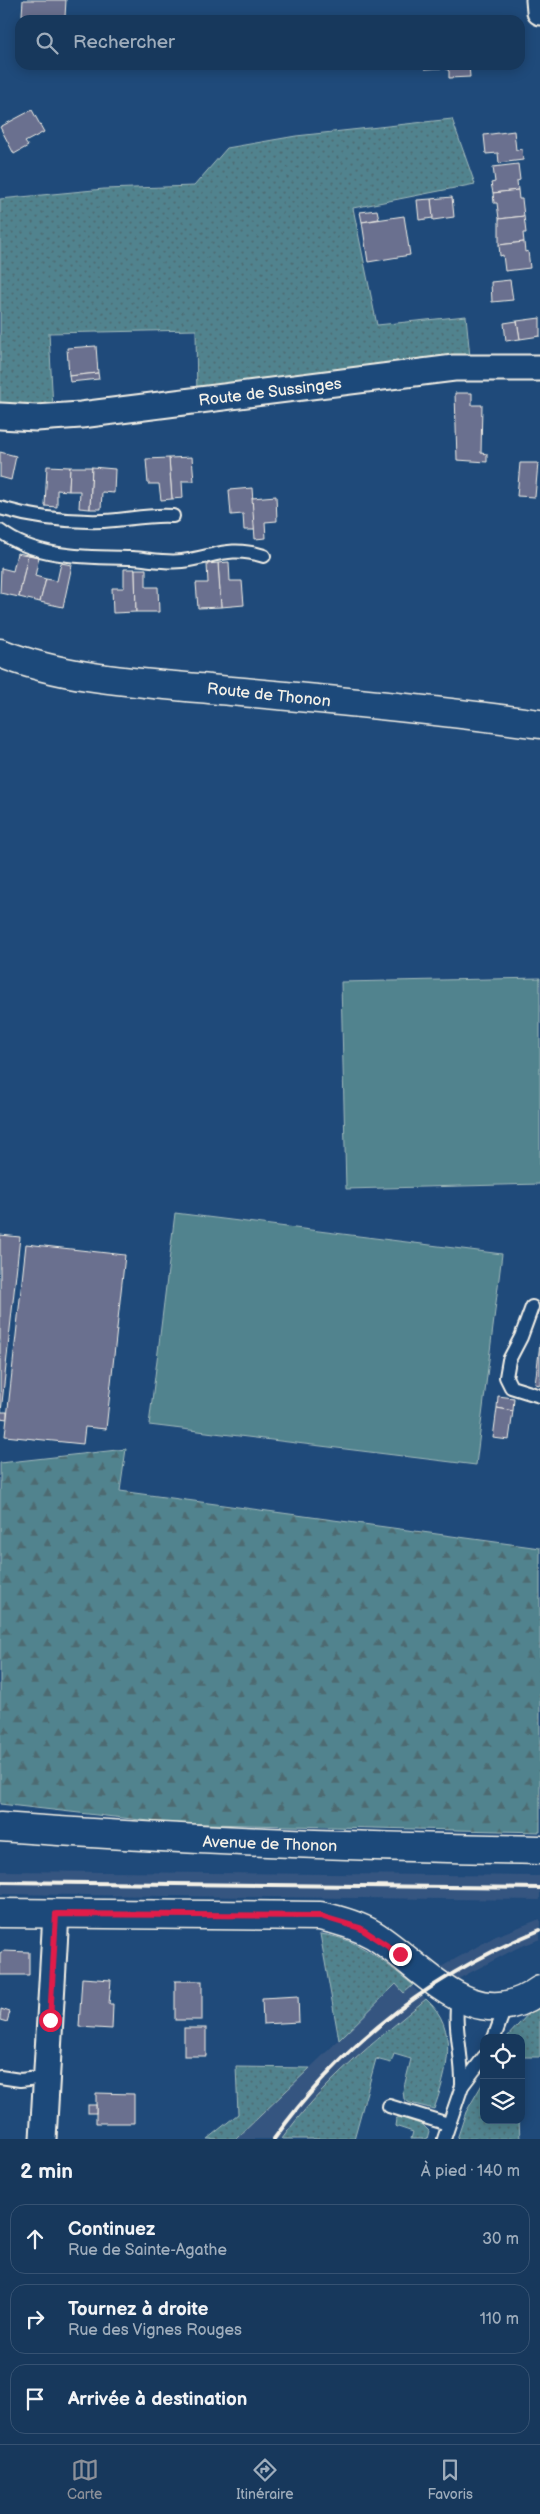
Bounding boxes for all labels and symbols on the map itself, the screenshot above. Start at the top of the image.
street label: Route de Sussinges [198,374,343,411]
street label: Route de Thonon [206,680,332,711]
street label: Avenue de Thonon [202,1833,338,1856]
route end [389,1943,412,1966]
route start [39,2009,62,2032]

